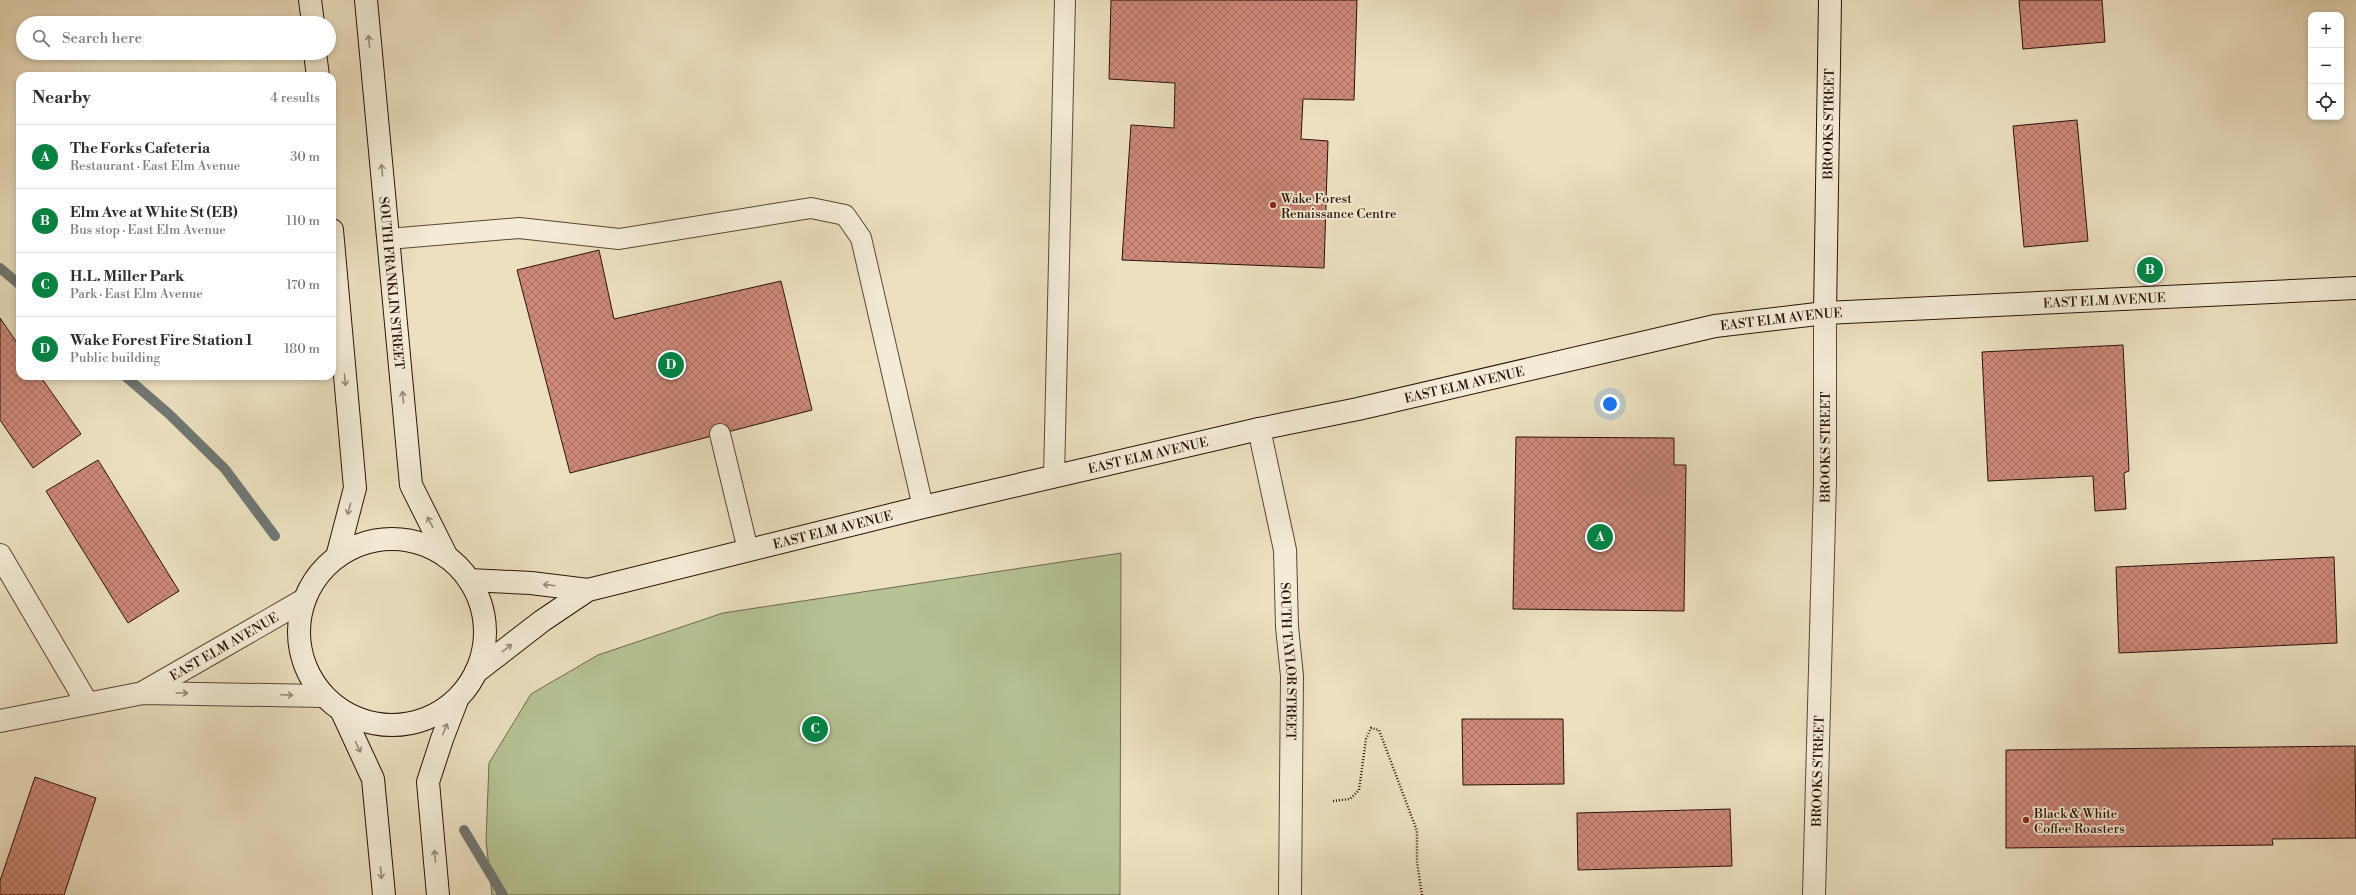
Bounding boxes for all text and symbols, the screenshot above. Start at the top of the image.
map controls [2308,12,2344,120]
button: + [2308,12,2344,48]
search box [16,16,336,60]
icon: search [30,27,52,49]
text: Search here [62,29,142,48]
one-way arrow [366,34,373,47]
button: − [2308,48,2344,84]
street label: BROOKS STREET [1820,68,1838,181]
button: locate [2308,84,2344,120]
text: Nearby [32,87,91,109]
text: 4 results [270,90,320,106]
text: The Forks Cafeteria [70,139,210,158]
text: A [40,149,50,165]
text: 30 m [290,149,320,165]
text: Restaurant · East Elm Avenue [70,158,240,174]
one-way arrow [378,164,385,177]
place label: Wake Forest Renaissance Centre [1280,191,1397,222]
street label: SOUTH FRANKLIN STREET [375,196,407,370]
marker: Wake Forest Renaissance Centre [1268,200,1278,210]
text: Elm Ave at White St (EB) [70,203,238,222]
text: B [40,213,50,229]
text: 110 m [286,213,320,229]
text: Bus stop · East Elm Avenue [70,222,226,238]
pin: B [2137,255,2163,285]
text: H.L. Miller Park [70,267,184,286]
text: C [40,277,50,293]
text: 170 m [286,277,320,293]
text: Park · East Elm Avenue [70,286,203,302]
street label: EAST ELM AVENUE [2043,290,2166,312]
street label: EAST ELM AVENUE [1719,305,1843,334]
text: Wake Forest Fire Station 1 [70,331,253,350]
text: D [40,341,50,357]
text: 180 m [284,341,320,357]
text: Public building [70,350,160,366]
pin: D [658,350,684,380]
street label: EAST ELM AVENUE [1403,364,1526,407]
one-way arrow [342,373,349,386]
one-way arrow [399,391,407,404]
street label: BROOKS STREET [1817,392,1834,504]
your location [1600,394,1620,414]
street label: EAST ELM AVENUE [1087,434,1210,477]
one-way arrow [345,502,353,515]
street label: EAST ELM AVENUE [771,508,895,553]
one-way arrow [426,516,433,528]
pin: A [1587,522,1613,552]
one-way arrow [543,581,556,589]
street label: SOUTH TAYLOR STREET [1277,582,1299,740]
street label: EAST ELM AVENUE [167,609,282,685]
one-way arrow [502,644,513,653]
one-way arrow [175,689,188,697]
one-way arrow [280,691,293,699]
pin: C [802,714,828,744]
street label: BROOKS STREET [1809,715,1828,828]
one-way arrow [442,724,450,736]
one-way arrow [355,741,362,753]
place label: Black & White Coffee Roasters [2033,806,2125,837]
marker: Black & White Coffee Roasters [2021,815,2031,825]
one-way arrow [431,850,438,863]
one-way arrow [378,867,385,880]

